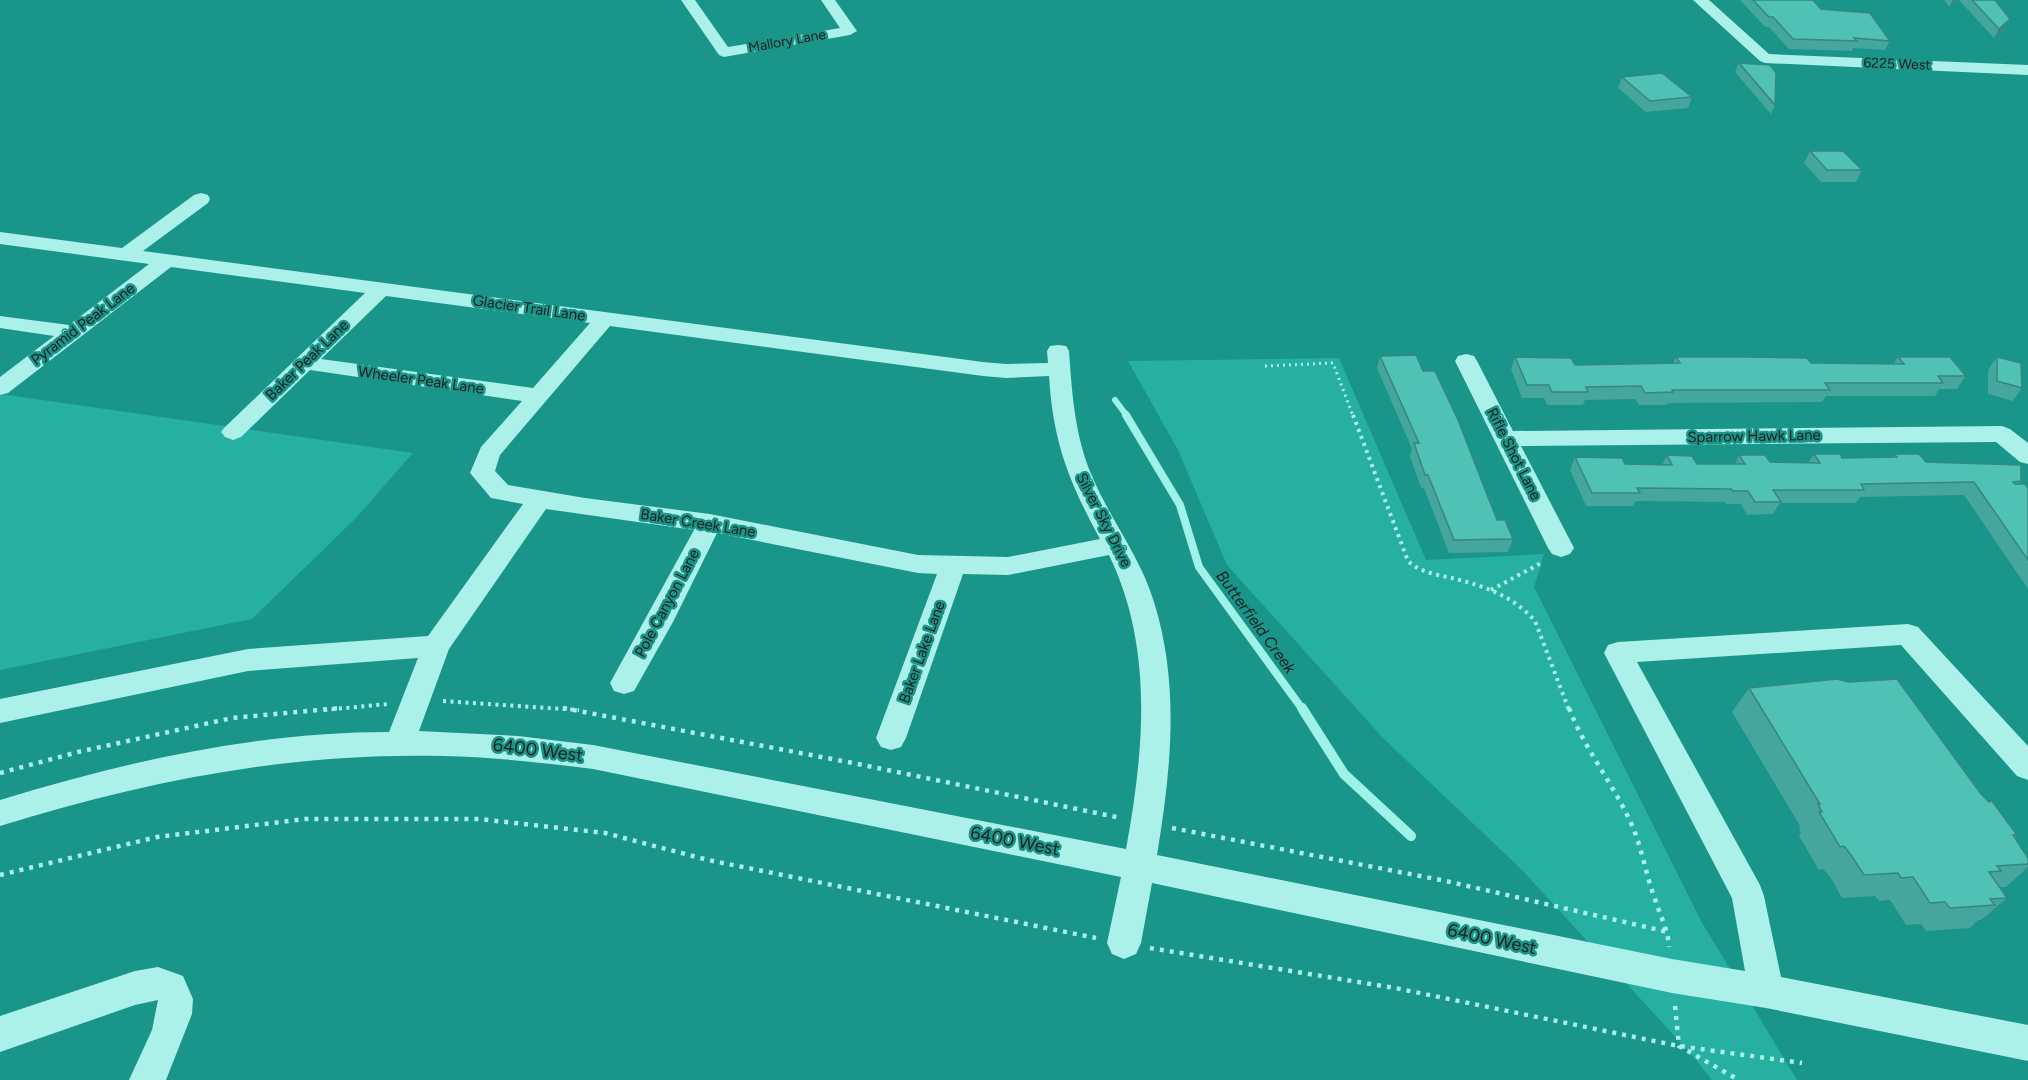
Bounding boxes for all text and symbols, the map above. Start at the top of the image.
street label: Mallory Lane [747,26,828,56]
street label: 6225 West [1863,54,1931,74]
street label: Pyramid Peak Lane [28,279,138,369]
street label: Glacier Trail Lane [471,291,587,325]
street label: Baker Peak Lane [262,316,352,404]
street label: Wheeler Peak Lane [357,362,485,398]
street label: Rifle Shot Lane [1483,405,1545,503]
street label: Sparrow Hawk Lane [1687,426,1821,446]
street label: Silver Sky Drive [1073,470,1135,570]
street label: Baker Creek Lane [639,505,757,541]
street label: Pole Canyon Lane [631,546,703,660]
water label: Butterfield Creek [1212,567,1300,678]
street label: Baker Lake Lane [895,598,949,706]
street label: 6400 West [492,734,584,766]
street label: 6400 West [968,822,1062,860]
street label: 6400 West [1445,919,1539,959]

